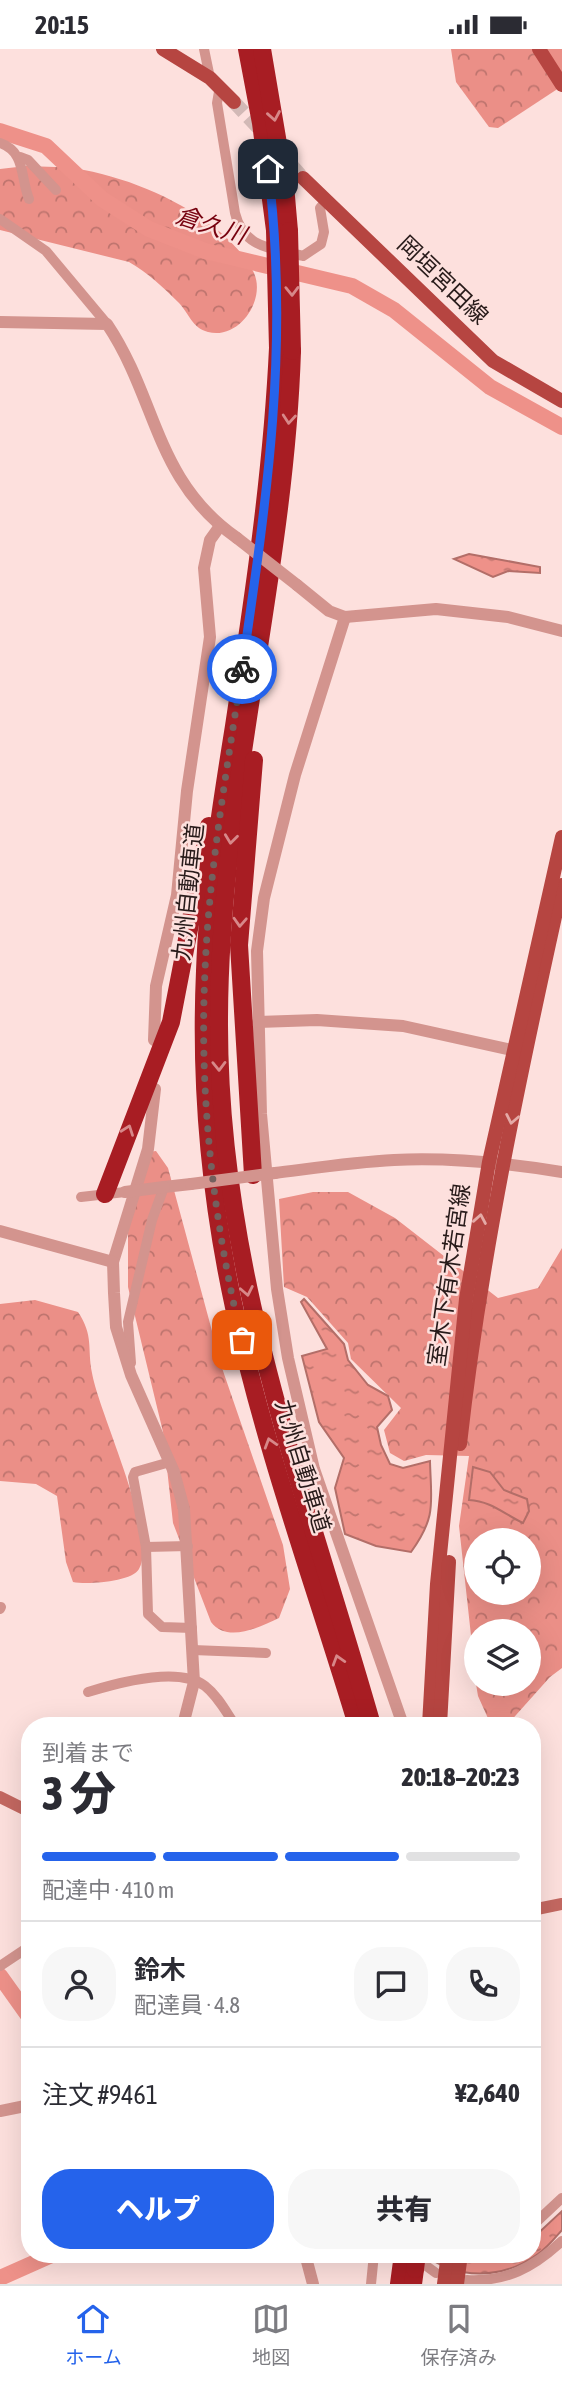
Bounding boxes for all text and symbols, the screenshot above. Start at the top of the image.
text: 20:15 [35,10,89,40]
one-way arrow [266,110,281,122]
pin [238,139,298,199]
icon: home [249,150,287,188]
water label: 倉久川 [173,201,252,250]
street label: 岡垣宮田線 [393,231,493,329]
one-way arrow [284,286,300,297]
one-way arrow [282,414,297,425]
courier [207,634,277,704]
icon: bike [223,650,261,688]
street label: 九州自動車道 [168,822,208,962]
one-way arrow [224,833,239,845]
one-way arrow [233,917,248,928]
one-way arrow [211,1061,227,1071]
one-way arrow [505,1113,520,1125]
one-way arrow [120,1125,134,1137]
street label: 室木下有木若宮線 [423,1182,475,1368]
one-way arrow [472,1213,487,1225]
one-way arrow [238,1285,253,1297]
pin [212,1310,272,1370]
icon: bag [223,1321,261,1359]
street label: 九州自動車道 [270,1396,336,1536]
one-way arrow [263,1437,278,1449]
map controls [464,1528,541,1696]
button: locate [464,1528,541,1605]
button: layers [464,1619,541,1696]
one-way arrow [331,1654,346,1666]
text: 到着まで [42,1740,134,1766]
text: 20:18–20:23 [402,1762,520,1792]
text: 3 分 [42,1767,116,1820]
text: 配達中 · 410 m [42,1877,174,1903]
button: person [42,1947,116,2021]
button: chat [354,1947,428,2021]
button: phone [446,1947,520,2021]
text: 鈴木 [134,1955,186,1985]
text: 配達員 · 4.8 [134,1992,240,2018]
text: ¥2,640 [455,2078,520,2108]
text: 注文 #9461 [42,2080,158,2110]
button: ヘルプ [42,2169,274,2249]
button: 共有 [288,2169,520,2249]
tab: ホーム [65,2300,122,2369]
tab: 地図 [252,2300,290,2369]
tab: 保存済み [421,2300,497,2369]

